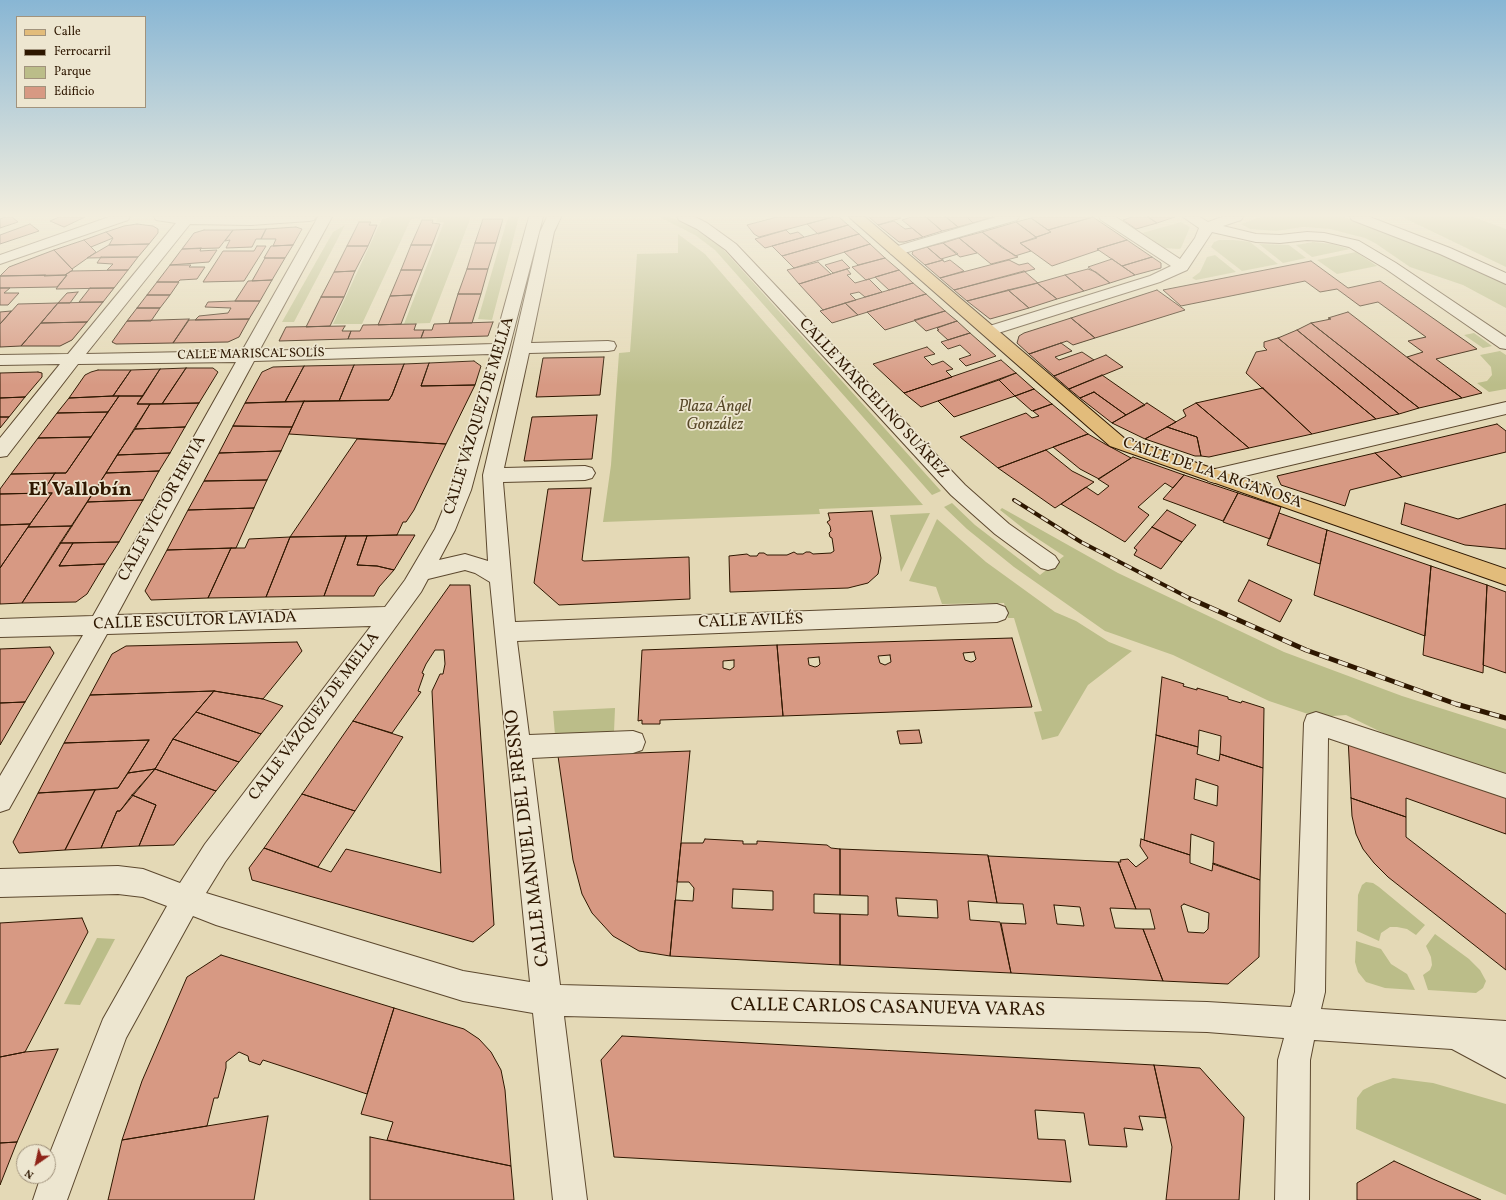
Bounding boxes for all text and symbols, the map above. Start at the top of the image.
legend [16,16,146,108]
text: Calle [54,24,81,40]
text: Ferrocarril [54,44,111,60]
text: Parque [54,64,91,80]
text: Edificio [54,84,94,100]
street label: CALLE VÁZQUEZ DE MELLA [441,315,519,517]
street label: CALLE MARCELINO SUÁREZ [794,315,952,483]
street label: CALLE MARISCAL SOLÍS [177,346,325,364]
park label: Plaza Ángel González [678,398,752,436]
street label: CALLE VÍCTOR HEVIA [115,433,211,585]
street label: CALLE DE LA ARGAÑOSA [1120,434,1304,514]
district label: El Vallobín [28,479,132,503]
street label: CALLE ESCULTOR LAVIADA [93,609,297,635]
street label: CALLE AVILÉS [698,611,804,633]
street label: CALLE VÁZQUEZ DE MELLA [245,629,385,805]
street label: CALLE MANUEL DEL FRESNO [502,708,556,968]
street label: CALLE CARLOS CASANUEVA VARAS [730,995,1046,1023]
north arrow [16,1144,56,1184]
text: N [22,1165,37,1182]

